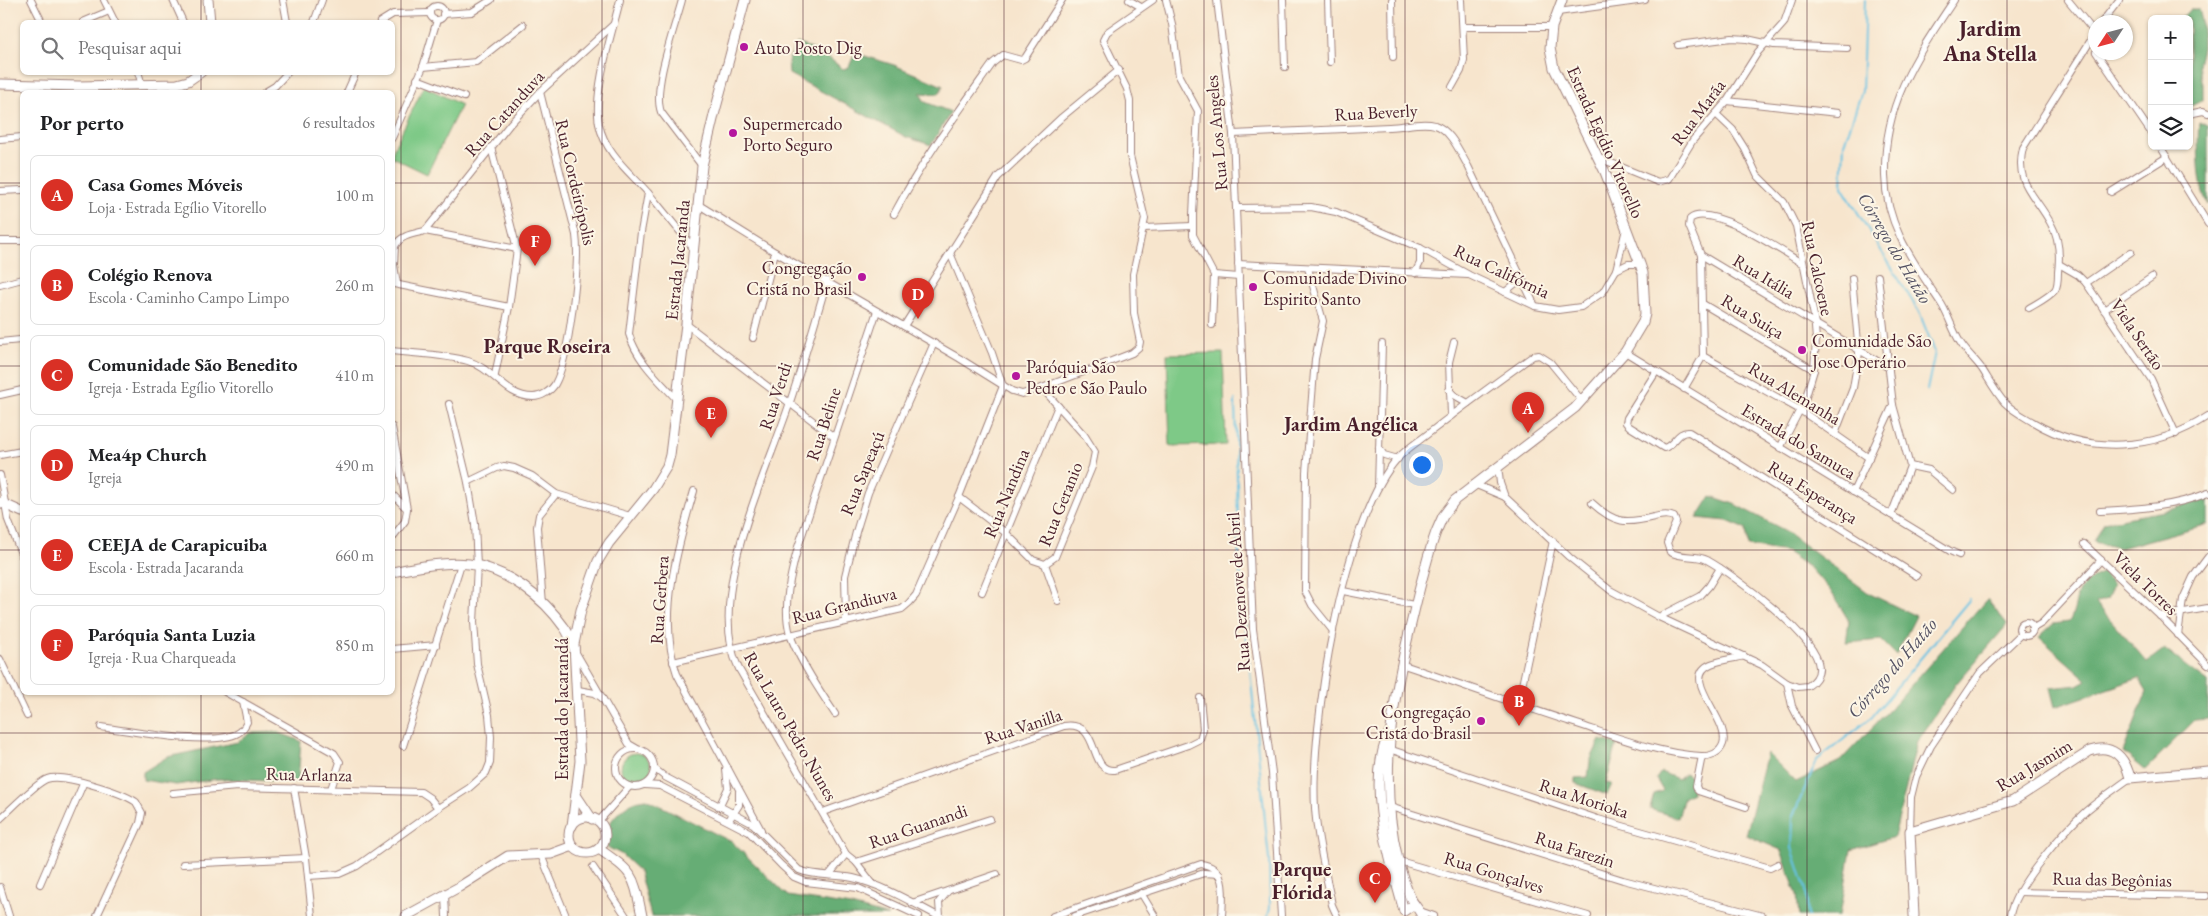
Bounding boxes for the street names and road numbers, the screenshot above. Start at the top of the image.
street label: Estrada Egídio Vitorello [1562,62,1650,222]
street label: Rua Catanduva [459,64,549,161]
street label: Rua Los Angeles [1199,74,1233,192]
street label: Rua Marãa [1666,74,1731,149]
street label: Rua Beverly [1334,98,1418,126]
street label: Rua Cordeirópolis [550,117,602,248]
street label: Estrada Jacaranda [659,198,695,321]
street label: Rua Calcoene [1797,218,1839,318]
street label: Rua Califórnia [1450,239,1554,304]
street label: Rua Itália [1729,249,1800,304]
street label: Rua Suiça [1717,288,1789,344]
street label: Viela Sertão [2106,294,2170,374]
street label: Rua Alemanha [1744,356,1846,430]
street label: Rua Verdi [753,359,797,433]
street label: Rua Beline [800,384,846,464]
street label: Estrada do Samuca [1738,398,1861,485]
street label: Rua Sapeaçú [835,427,890,519]
street label: Rua Nandina [978,444,1035,541]
street label: Rua Esperança [1763,455,1863,529]
street label: Rua Geranio [1033,458,1087,550]
street label: Rua Dezenove de Abril [1221,511,1255,673]
street label: Viela Torres [2108,546,2184,620]
street label: Rua Gerbera [644,554,674,645]
street label: Rua Grandiuva [789,581,899,629]
street label: Estrada do Jacarandá [550,637,573,780]
street label: Rua Lauro Pedro Nunes [739,647,843,805]
street label: Rua Vanilla [981,702,1066,749]
street label: Rua Jasmim [1992,733,2076,797]
street label: Rua Arlanza [266,762,353,786]
street label: Rua Morioka [1536,773,1632,823]
street label: Rua Guanandi [866,798,971,854]
street label: Rua Farezin [1532,825,1618,873]
street label: Rua Gonçalves [1441,846,1547,898]
street label: Rua das Begônias [2052,866,2172,892]

